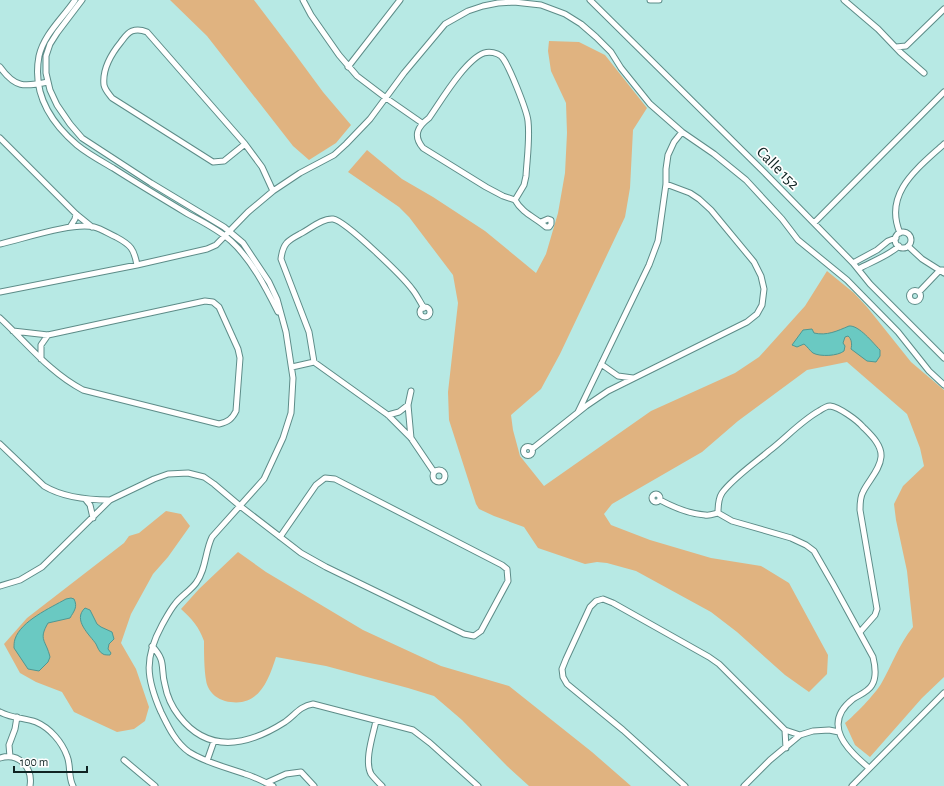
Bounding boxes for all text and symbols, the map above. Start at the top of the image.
street label: Calle 152 [754,144,802,192]
scale bar [14,748,87,774]
text: 100 m [20,756,48,768]

